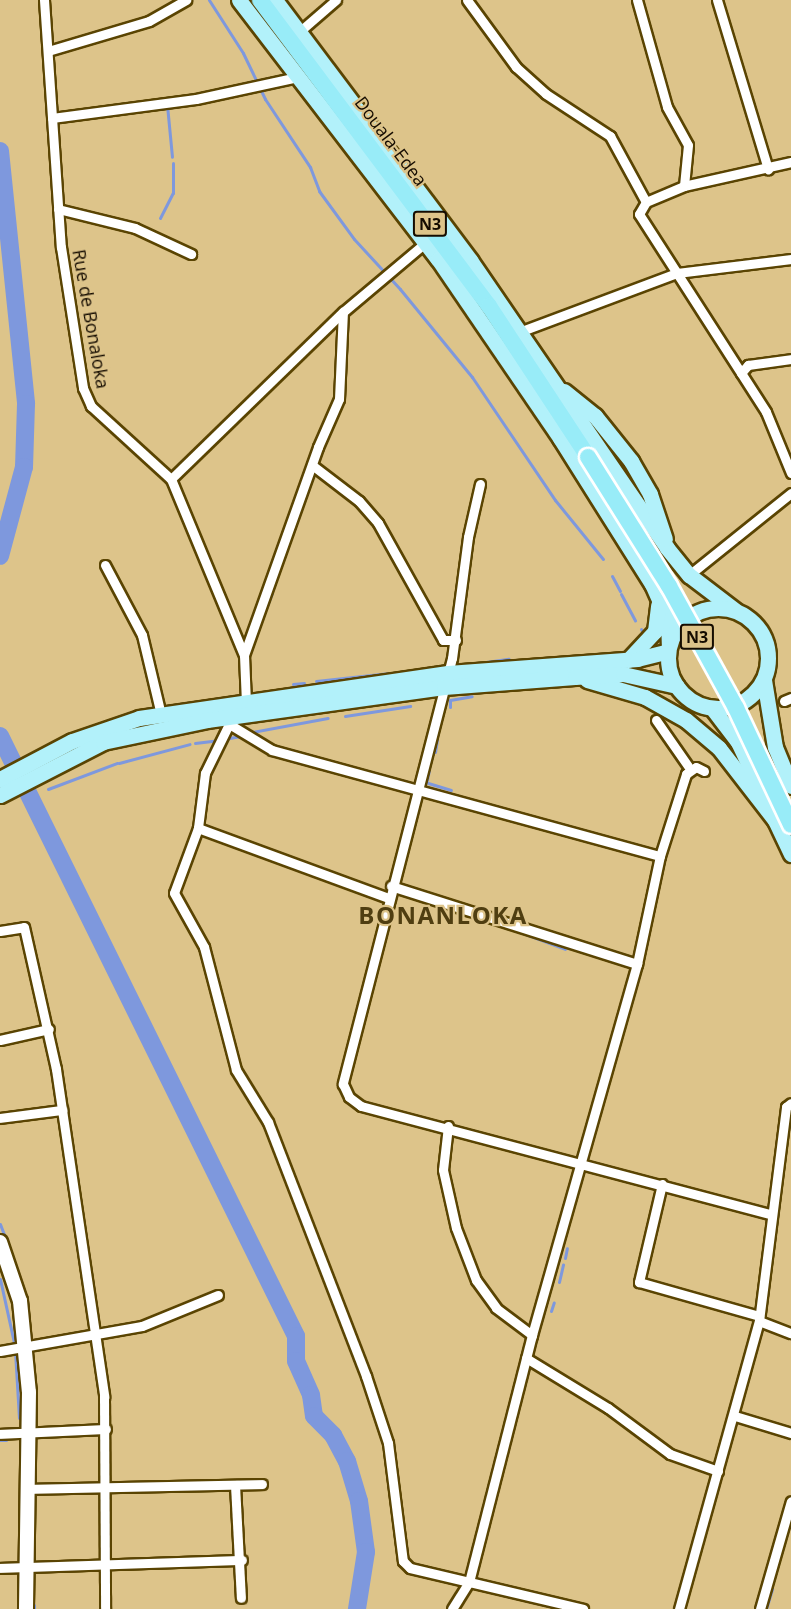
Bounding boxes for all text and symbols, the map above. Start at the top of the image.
street label: Douala-Edea [350,92,432,190]
road number: N3 [412,211,448,237]
street label: Rue de Bonaloka [68,248,114,390]
road number: N3 [679,624,715,650]
district label: BONANLOKA [358,901,528,929]

